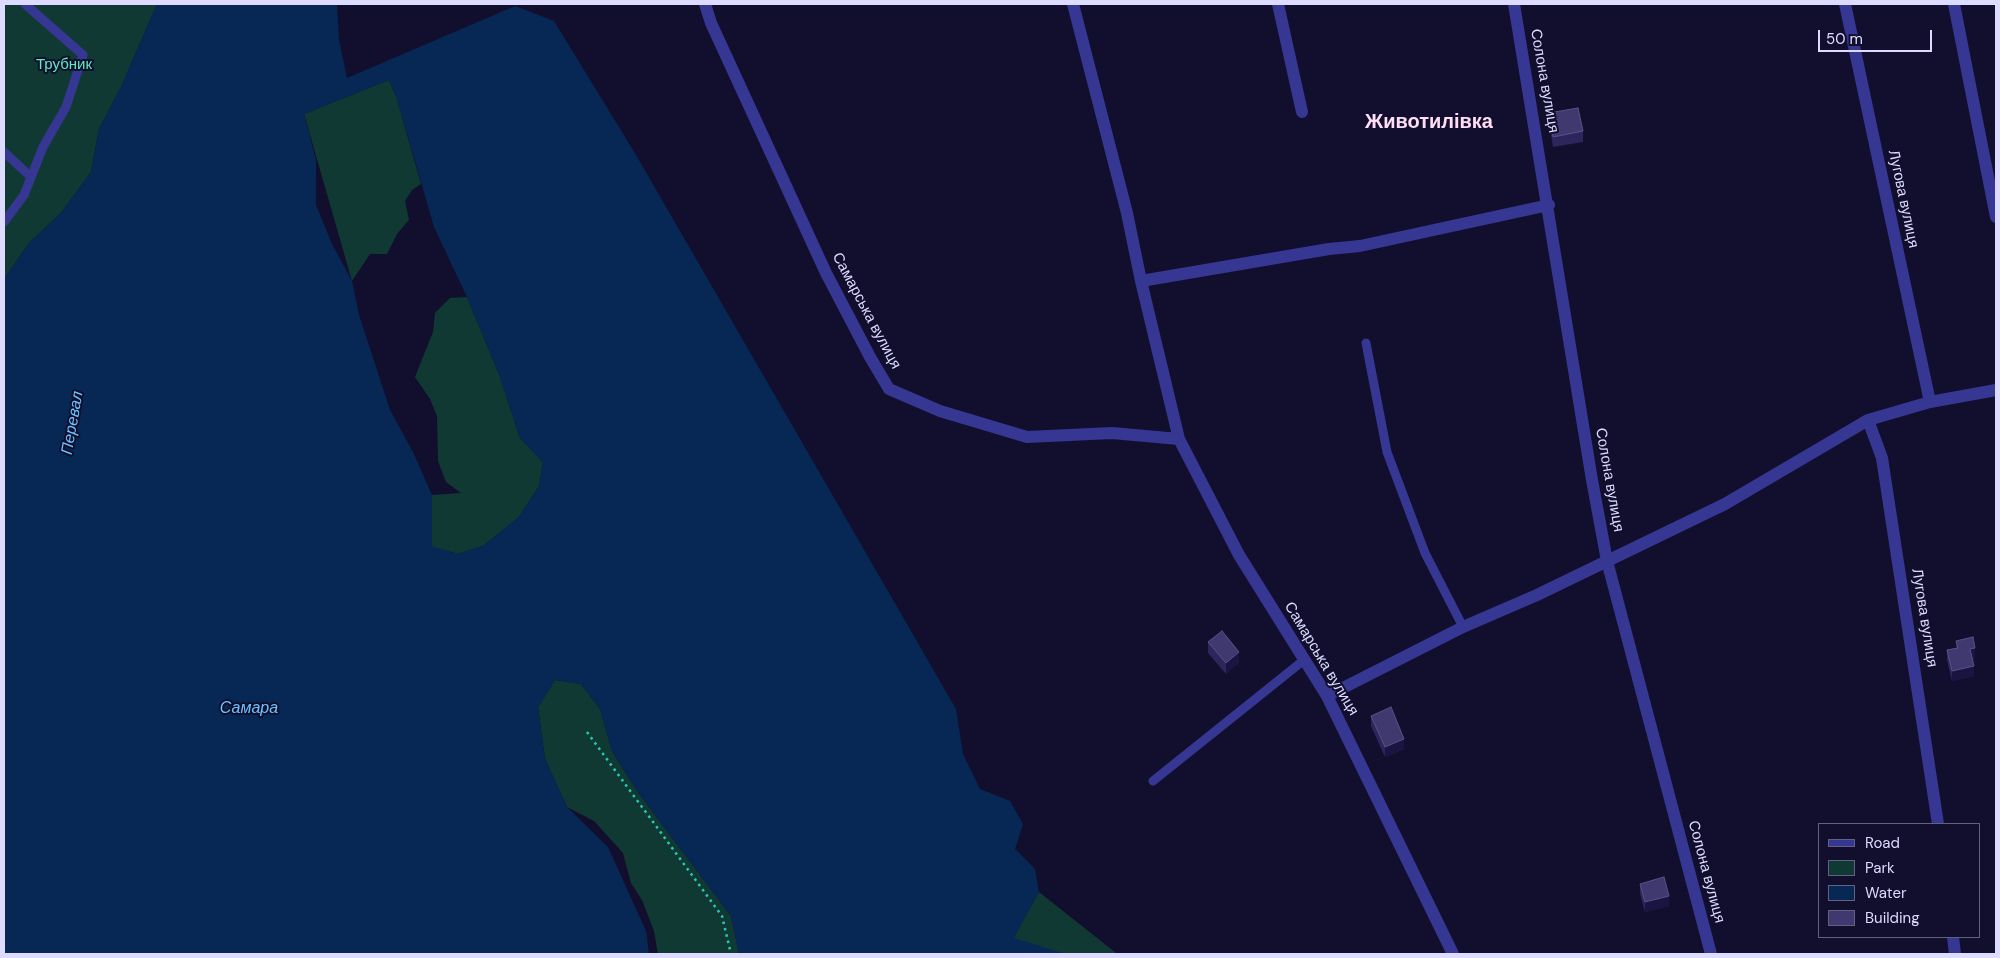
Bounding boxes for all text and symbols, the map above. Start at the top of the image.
scale bar [1820,20,1934,52]
street label: Солона вулиця [1526,28,1562,134]
text: 50 m [1826,29,1863,49]
park label: Трубник [36,56,92,74]
district label: Животилівка [1365,111,1493,135]
street label: Лугова вулиця [1884,148,1922,250]
street label: Самарська вулиця [828,250,904,372]
water label: Перевал [58,390,88,456]
street label: Солона вулиця [1591,427,1627,533]
street label: Лугова вулиця [1907,567,1941,669]
street label: Самарська вулиця [1280,599,1362,719]
water label: Самара [220,699,278,719]
street label: Солона вулиця [1684,819,1728,925]
legend [1818,823,1980,938]
text: Road [1865,833,1900,853]
text: Park [1865,858,1895,878]
text: Water [1865,883,1906,903]
text: Building [1865,908,1920,928]

